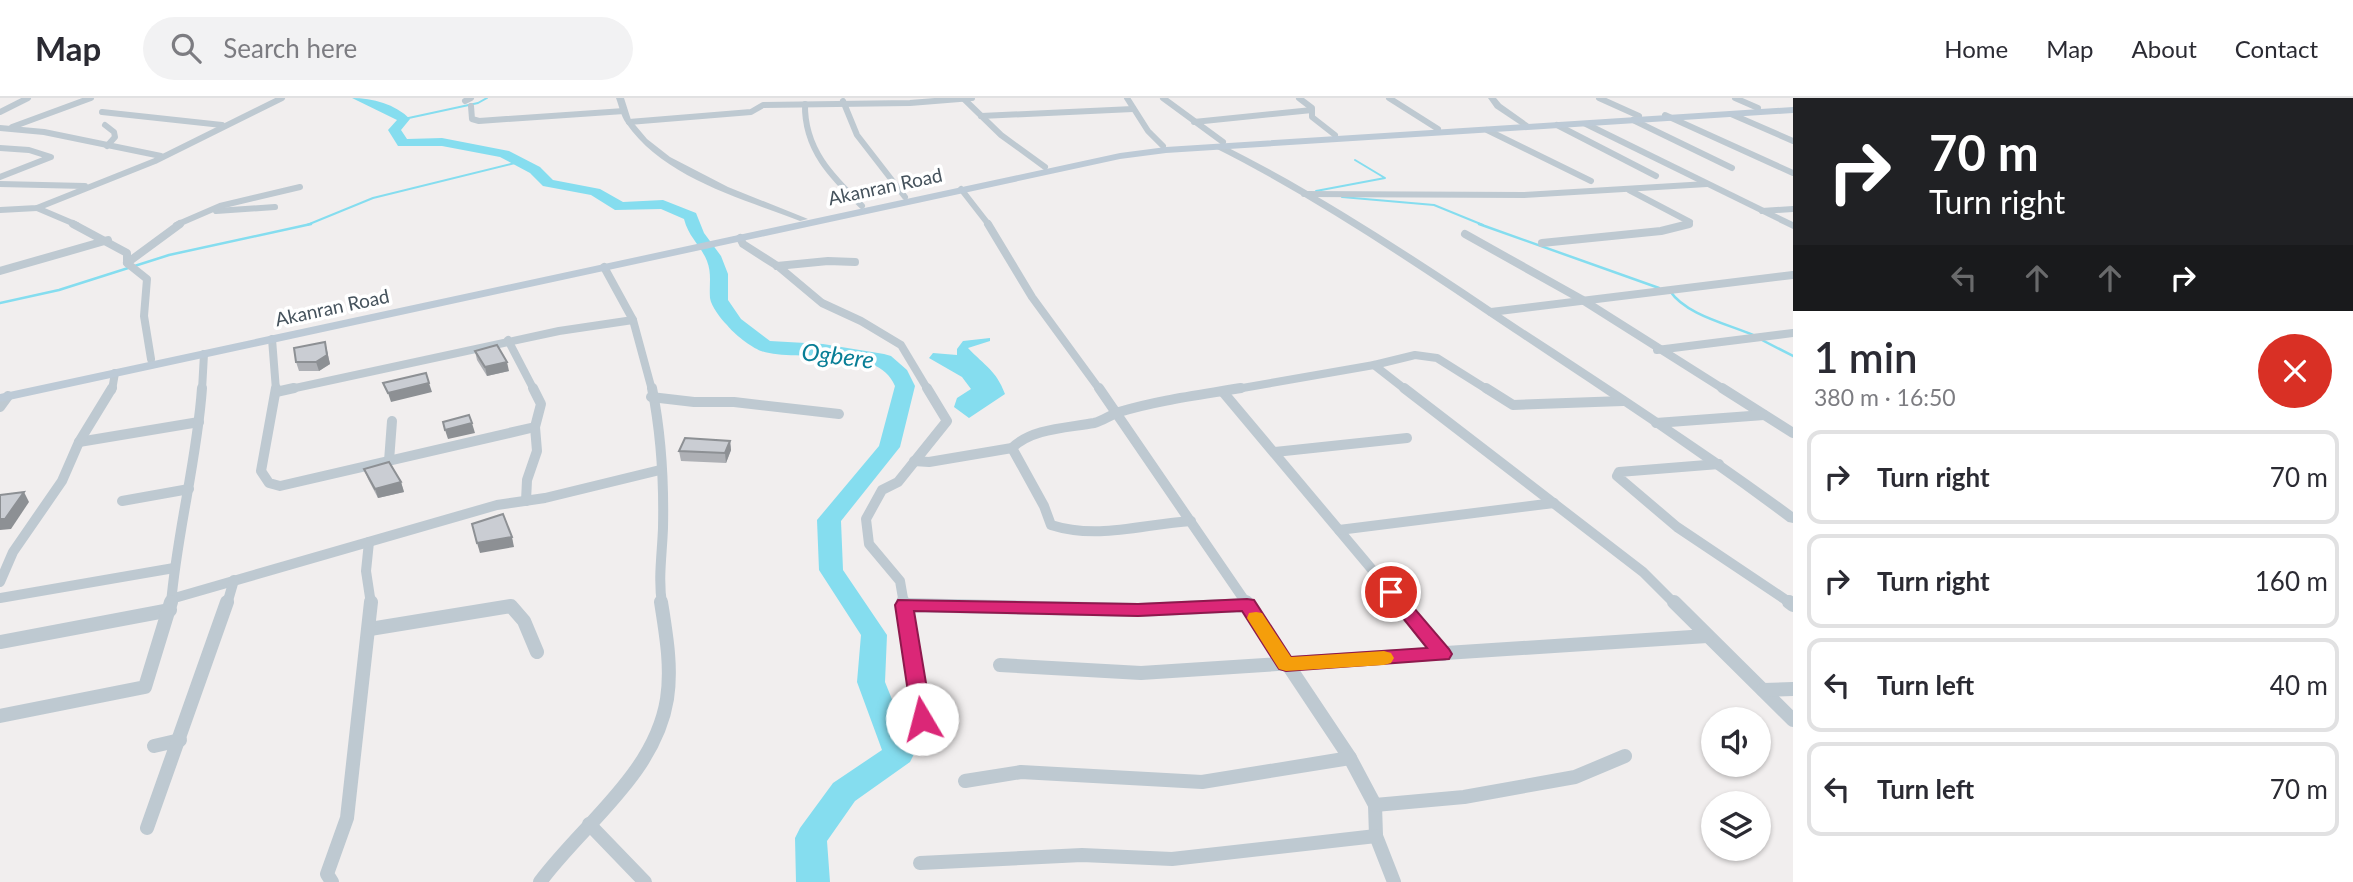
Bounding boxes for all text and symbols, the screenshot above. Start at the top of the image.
search box [143,17,633,80]
text: Map [35,28,101,68]
icon: search [167,29,205,67]
text: Search here [223,32,357,64]
text: Home [1944,34,2008,63]
text: Map [2046,34,2094,63]
text: About [2132,34,2197,63]
text: Contact [2235,34,2318,63]
text: 70 m [1929,123,2039,181]
icon: right [1814,126,1905,217]
street label: Akanran Road [826,163,944,209]
text: Turn right [1929,182,2065,221]
icon: left [1945,259,1983,297]
icon: ahead [2018,259,2056,297]
icon: ahead [2091,259,2129,297]
icon: right [2164,259,2202,297]
street label: Akanran Road [273,284,391,330]
text: 1 min [1814,332,1918,382]
button: close [2258,334,2332,408]
water label: Ogbere [800,336,876,374]
text: 380 m · 16:50 [1814,383,1956,411]
icon: right [1818,458,1856,496]
text: Turn right [1877,461,1990,493]
text: 70 m [2270,461,2328,493]
pin [1361,562,1421,622]
icon: right [1818,562,1856,600]
text: Turn right [1877,565,1990,597]
text: 160 m [2255,565,2328,597]
icon: arrive [1372,573,1410,611]
icon: left [1818,666,1856,704]
text: Turn left [1877,669,1974,701]
text: 40 m [2270,669,2328,701]
position arrow [885,682,959,756]
map controls [1701,707,1771,861]
button: sound [1701,707,1771,777]
icon: left [1818,770,1856,808]
text: Turn left [1877,773,1974,805]
text: 70 m [2270,773,2328,805]
button: layers [1701,791,1771,861]

